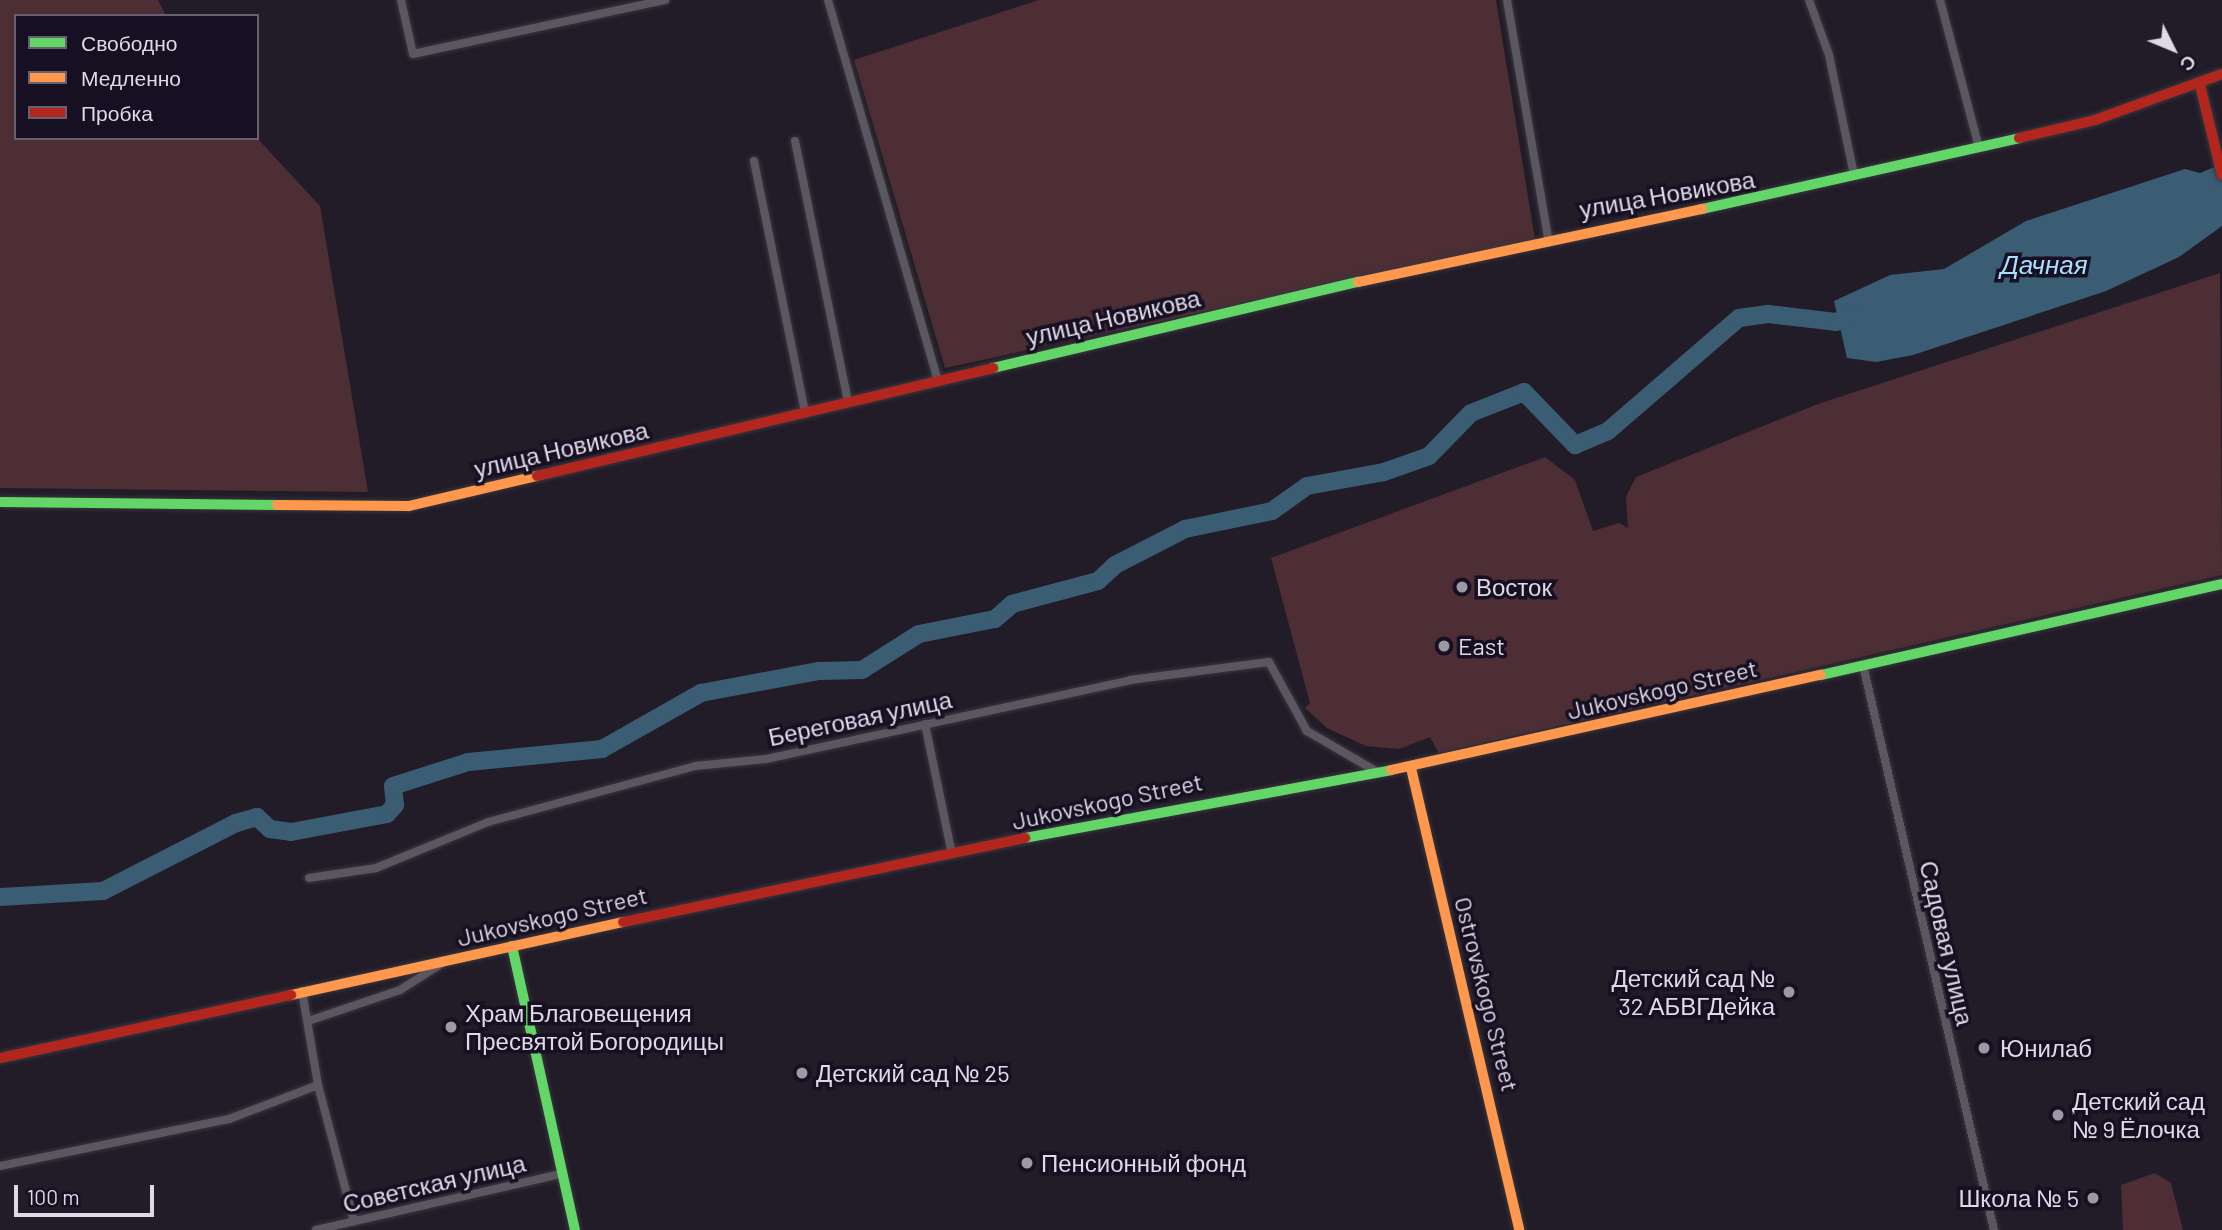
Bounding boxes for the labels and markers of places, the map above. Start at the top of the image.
place label: Восток [1476,573,1552,601]
marker: Восток [1454,579,1470,595]
place label: East [1458,632,1505,660]
marker: East [1436,638,1452,654]
place label: Детский сад № 32 АБВГДейка [1611,964,1775,1020]
marker: Детский сад № 32 АБВГДейка [1781,984,1797,1000]
place label: Храм Благовещения Пресвятой Богородицы [465,999,724,1055]
marker: Храм Благовещения Пресвятой Богородицы [443,1019,459,1035]
place label: Юнилаб [2000,1034,2092,1062]
marker: Юнилаб [1974,1038,1994,1058]
place label: Детский сад № 25 [816,1059,1010,1087]
marker: Детский сад № 25 [794,1065,810,1081]
place label: Детский сад № 9 Ёлочка [2072,1087,2205,1143]
marker: Детский сад № 9 Ёлочка [2050,1107,2066,1123]
place label: Пенсионный фонд [1041,1149,1246,1177]
marker: Пенсионный фонд [1019,1155,1035,1171]
place label: Школа № 5 [1958,1184,2079,1212]
marker: Школа № 5 [2085,1190,2101,1206]

